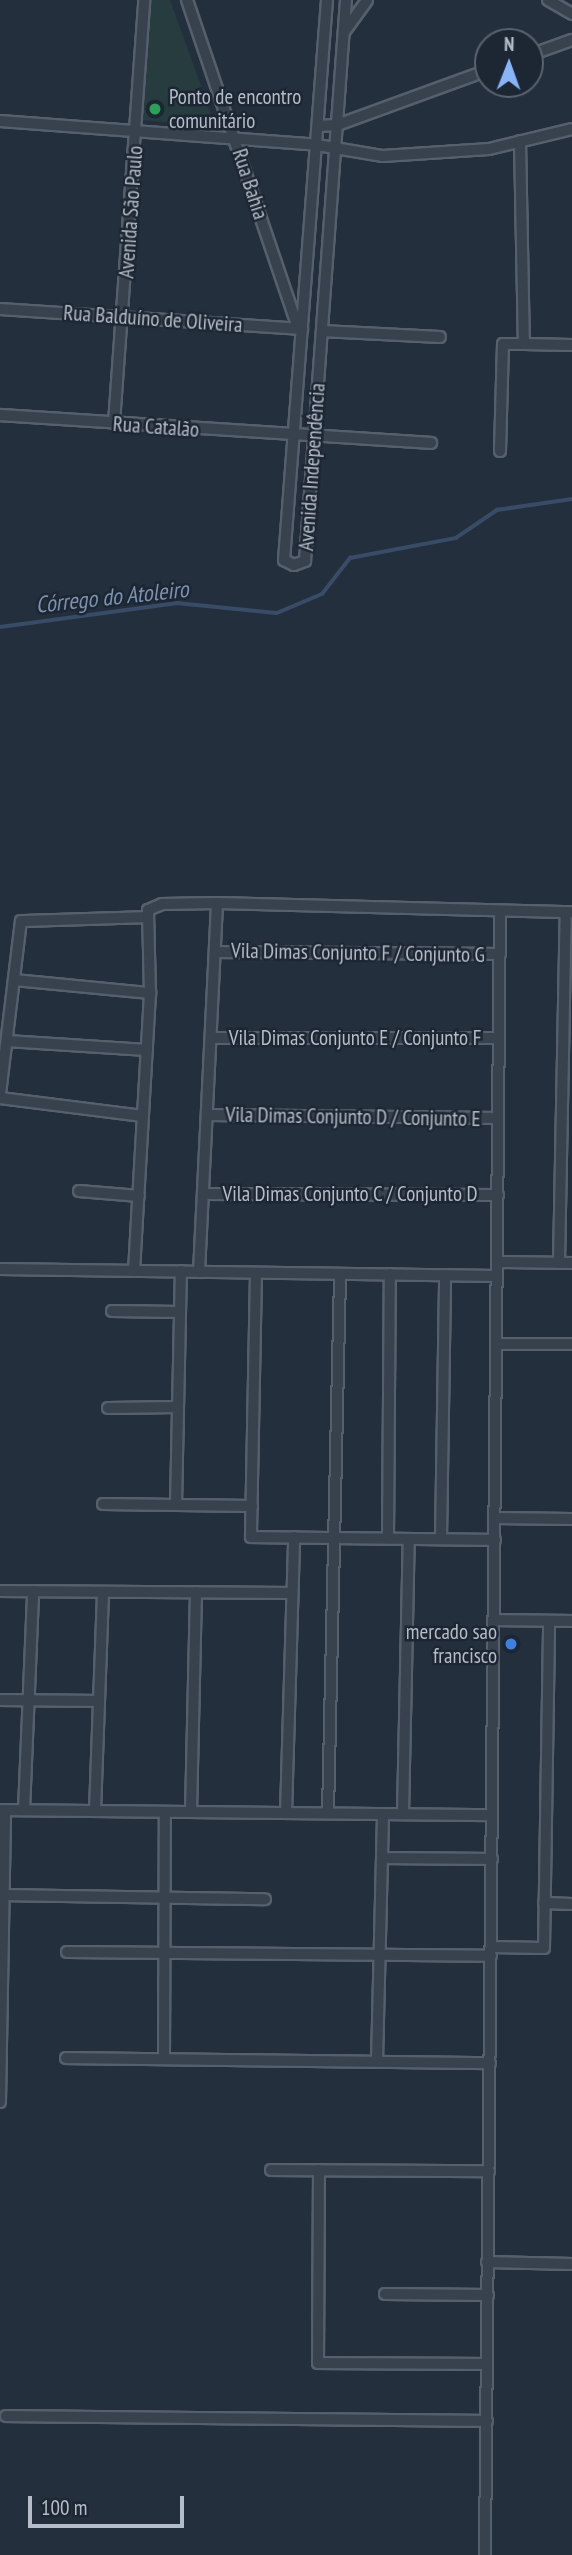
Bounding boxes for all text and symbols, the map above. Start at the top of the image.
north arrow [474,28,544,98]
text: N [504,32,515,56]
place label: Ponto de encontro comunitário [169,84,301,134]
marker: Ponto de encontro comunitário [147,101,163,117]
street label: Avenida São Paulo [114,145,148,279]
street label: Rua Bahia [227,146,273,222]
street label: Rua Balduíno de Oliveira [63,300,243,338]
street label: Avenida Independência [294,382,330,552]
street label: Rua Catalão [112,411,200,443]
water label: Córrego do Atoleiro [34,575,190,619]
street label: Vila Dimas Conjunto F / Conjunto G [231,938,485,968]
street label: Vila Dimas Conjunto E / Conjunto F [229,1025,481,1051]
street label: Vila Dimas Conjunto D / Conjunto E [225,1102,481,1132]
street label: Vila Dimas Conjunto C / Conjunto D [222,1181,478,1207]
place label: mercado sao francisco [406,1619,497,1669]
marker: mercado sao francisco [503,1636,519,1652]
scale bar [32,2482,187,2526]
text: 100 m [41,2494,87,2521]

